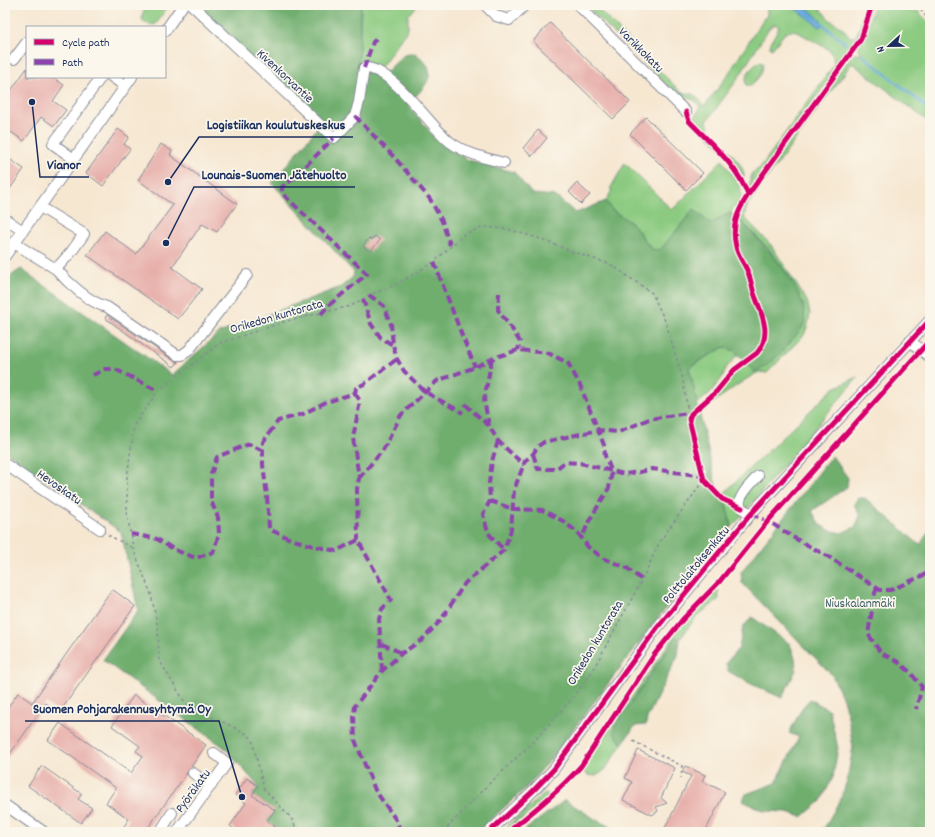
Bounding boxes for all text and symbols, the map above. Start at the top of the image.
street label: Varikkokatu [613,24,667,78]
legend [26,26,166,78]
north arrow [869,26,909,66]
text: Cycle path [62,35,110,52]
text: N [873,43,890,55]
street label: Kivenkorvantie [252,45,317,108]
text: Path [62,55,83,72]
callout: Logistiikan koulutuskeskus [199,111,353,137]
text: Logistiikan koulutuskeskus [207,116,345,136]
callout: Vianor [40,151,89,177]
text: Vianor [47,156,82,176]
callout: Lounais-Suomen Jätehuolto [194,161,355,187]
text: Lounais-Suomen Jätehuolto [202,166,346,186]
street label: Orikedon kuntorata [228,295,326,340]
street label: Hevoskatu [32,466,85,510]
street label: Polttolaitoksenkatu [659,522,735,609]
park label: Niuskalanmäki [825,595,895,614]
street label: Orikedon kuntorata [563,597,629,689]
callout: Suomen Pohjarakennusyhtymä Oy [25,695,219,721]
text: Suomen Pohjarakennusyhtymä Oy [33,700,212,720]
street label: Pyöräkatu [172,766,216,817]

